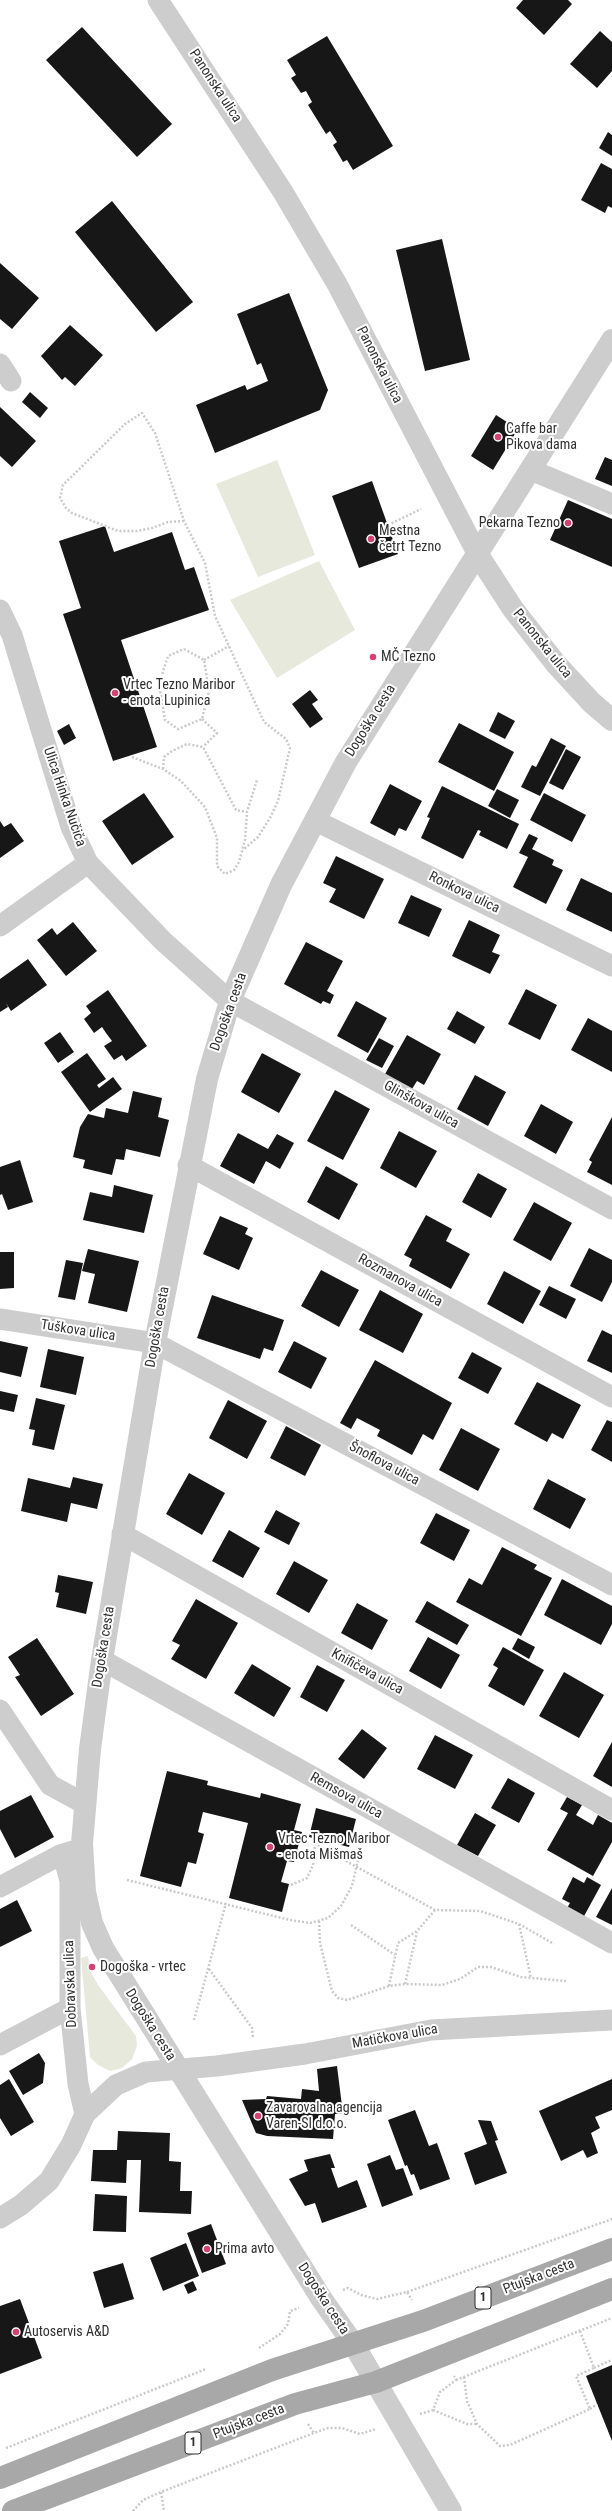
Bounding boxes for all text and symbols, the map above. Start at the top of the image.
street label: Panonska ulica [185,46,245,126]
street label: Panonska ulica [352,324,406,406]
place label: Caffe bar Pikova dama [506,421,577,454]
marker: Caffe bar Pikova dama [493,432,503,442]
place label: Pekarna Tezno [479,515,560,531]
marker: Pekarna Tezno [563,518,573,528]
place label: Mestna četrt Tezno [379,523,441,556]
marker: Mestna četrt Tezno [366,534,376,544]
street label: Panonska ulica [509,606,575,682]
place label: MČ Tezno [381,649,436,665]
marker: MČ Tezno [368,652,378,662]
place label: Vrtec Tezno Maribor - enota Lupinica [123,677,235,710]
street label: Dogoška cesta [342,682,400,760]
marker: Vrtec Tezno Maribor - enota Lupinica [110,688,120,698]
street label: Ulica Hinka Nučiča [39,745,89,849]
street label: Ronkova ulica [426,869,502,917]
street label: Dogoška cesta [207,971,251,1053]
street label: Glinškova ulica [381,1077,461,1133]
street label: Rozmanova ulica [355,1251,445,1311]
street label: Dogoška cesta [143,1285,173,1369]
street label: Tuškova ulica [40,1317,116,1345]
street label: Šnoflova ulica [346,1438,422,1490]
street label: Dogoška cesta [89,1605,119,1689]
street label: Knifičeva ulica [328,1645,406,1699]
street label: Remsova ulica [307,1769,385,1823]
place label: Vrtec Tezno Maribor - enota Mišmaš [278,1831,390,1864]
marker: Vrtec Tezno Maribor - enota Mišmaš [265,1842,275,1852]
street label: Dobravska ulica [61,1940,81,2028]
place label: Dogoška - vrtec [100,1959,186,1975]
marker: Dogoška - vrtec [87,1962,97,1972]
street label: Dogoška cesta [121,1986,179,2064]
street label: Matičkova ulica [351,2021,439,2053]
place label: Zavarovalna agencija Varen-SI d.o.o. [266,2100,383,2132]
marker: Zavarovalna agencija Varen-SI d.o.o. [253,2111,263,2121]
place label: Prima avto [215,2241,274,2257]
marker: Prima avto [202,2244,212,2254]
street label: Ptujska cesta [501,2256,577,2298]
street label: Dogoška cesta [294,2260,352,2338]
road number: 1 [475,2287,491,2309]
place label: Autoservis A&D [24,2324,110,2340]
marker: Autoservis A&D [11,2327,21,2337]
street label: Ptujska cesta [211,2401,287,2443]
road number: 1 [185,2432,201,2454]

